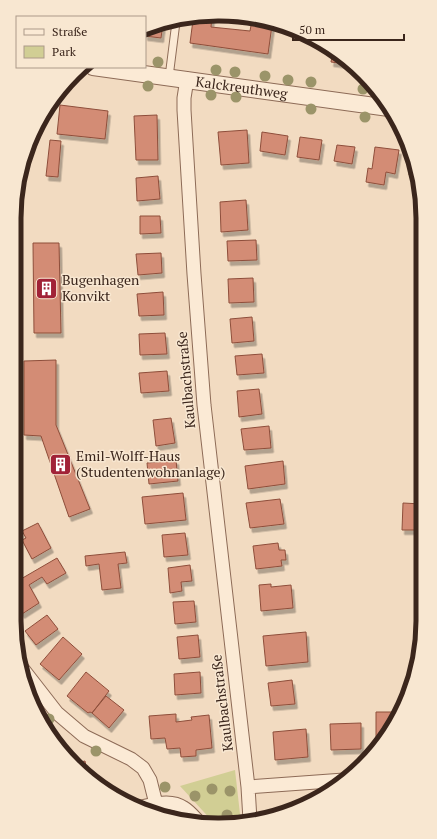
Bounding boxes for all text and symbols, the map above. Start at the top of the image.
legend [16,16,146,68]
scale bar [293,16,404,42]
text: 50 m [299,22,326,37]
text: Straße [52,24,87,39]
text: Park [52,44,77,59]
street label: Kalckreuthweg [195,71,289,103]
place label: Bugenhagen Konvikt [62,270,140,305]
building icon: Bugenhagen Konvikt [34,275,60,301]
street label: Kaulbachstraße [172,331,199,429]
place label: Emil-Wolff-Haus (Studentenwohnanlage) [76,446,225,481]
building icon: Emil-Wolff-Haus (Studentenwohnanlage) [48,451,74,477]
street label: Kaulbachstraße [206,654,237,753]

